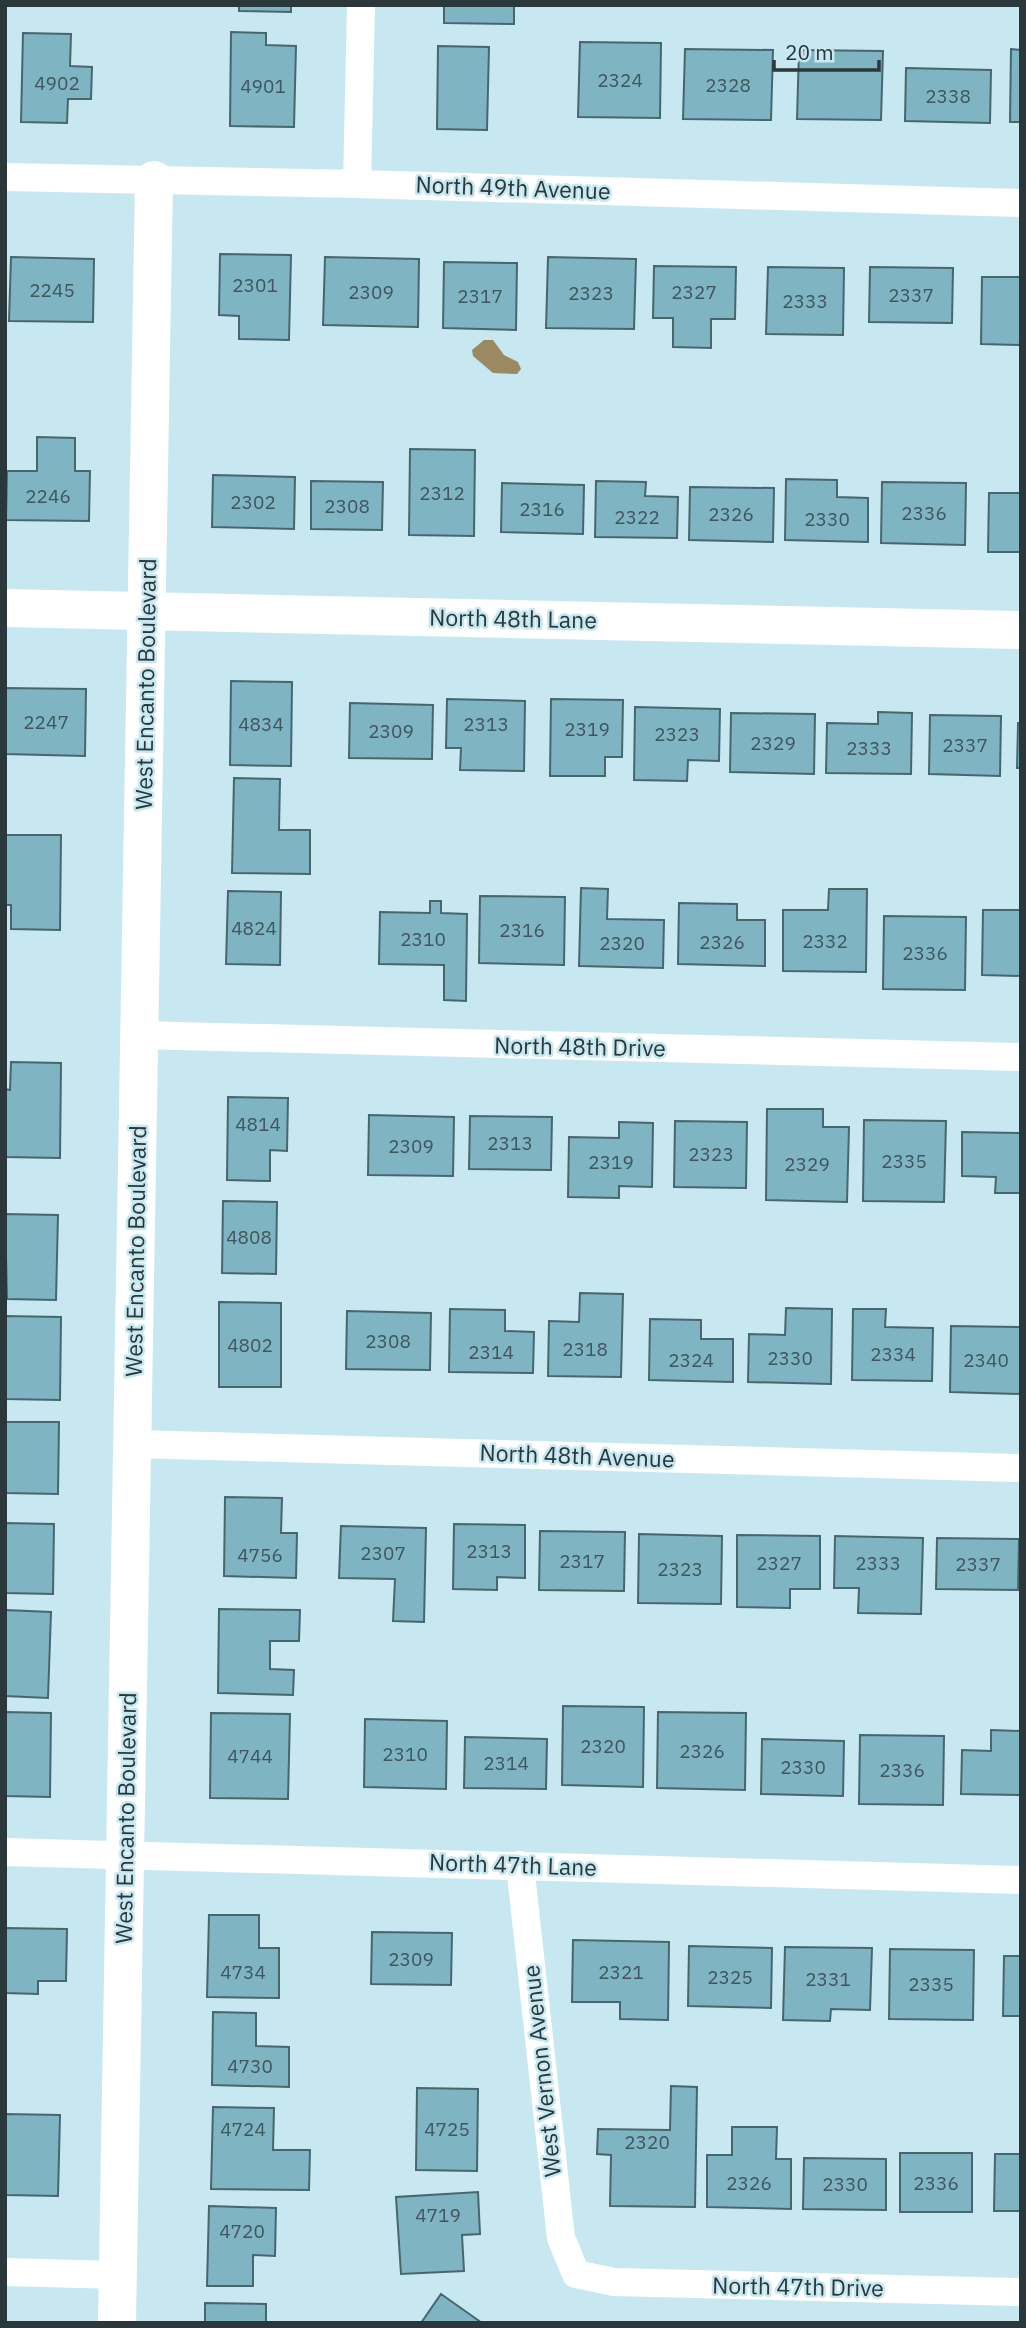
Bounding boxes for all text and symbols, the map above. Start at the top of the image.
scale bar [774,28,879,72]
text: 20 m [785,38,834,66]
house number: 2324 [597,68,643,92]
house number: 4902 [34,71,80,95]
house number: 2328 [705,73,751,97]
house number: 4901 [240,74,286,98]
house number: 2338 [925,84,971,108]
street label: North 49th Avenue [415,169,611,205]
house number: 2301 [232,273,278,297]
house number: 2245 [29,278,75,302]
house number: 2309 [348,280,394,304]
house number: 2327 [671,280,717,304]
house number: 2323 [568,281,614,305]
house number: 2337 [888,283,934,307]
house number: 2317 [457,284,503,308]
house number: 2333 [782,289,828,313]
house number: 2312 [419,481,465,505]
house number: 2246 [25,484,71,508]
house number: 2302 [230,490,276,514]
house number: 2308 [324,494,370,518]
house number: 2316 [519,497,565,521]
house number: 2336 [901,501,947,525]
house number: 2326 [708,502,754,526]
house number: 2322 [614,505,660,529]
house number: 2330 [804,507,850,531]
street label: West Encanto Boulevard [128,558,162,810]
street label: North 48th Lane [429,602,597,634]
house number: 2247 [23,710,69,734]
house number: 4834 [238,712,284,736]
house number: 2313 [463,712,509,736]
house number: 2319 [564,717,610,741]
house number: 2309 [368,719,414,743]
house number: 2323 [654,722,700,746]
house number: 2329 [750,731,796,755]
house number: 2337 [942,733,988,757]
house number: 2333 [846,736,892,760]
house number: 4824 [231,916,277,940]
house number: 2316 [499,918,545,942]
house number: 2310 [400,927,446,951]
house number: 2332 [802,929,848,953]
house number: 2326 [699,930,745,954]
house number: 2320 [599,931,645,955]
house number: 2336 [902,941,948,965]
street label: North 48th Drive [494,1030,666,1062]
house number: 4814 [235,1112,281,1136]
street label: West Encanto Boulevard [118,1125,152,1377]
house number: 2313 [487,1131,533,1155]
house number: 2309 [388,1134,434,1158]
house number: 2323 [688,1142,734,1166]
house number: 2335 [881,1149,927,1173]
house number: 2319 [588,1150,634,1174]
house number: 2329 [784,1152,830,1176]
house number: 4808 [226,1225,272,1249]
house number: 2308 [365,1329,411,1353]
house number: 4802 [227,1333,273,1357]
house number: 2318 [562,1337,608,1361]
house number: 2314 [468,1340,514,1364]
house number: 2334 [870,1342,916,1366]
house number: 2330 [767,1346,813,1370]
house number: 2324 [668,1348,714,1372]
house number: 2340 [963,1348,1009,1372]
street label: North 48th Avenue [479,1437,675,1473]
house number: 2313 [466,1539,512,1563]
house number: 2307 [360,1541,406,1565]
house number: 4756 [237,1543,283,1567]
house number: 2317 [559,1549,605,1573]
house number: 2327 [756,1551,802,1575]
house number: 2333 [855,1551,901,1575]
house number: 2337 [955,1552,1001,1576]
house number: 2323 [657,1557,703,1581]
street label: West Encanto Boulevard [108,1692,142,1944]
house number: 2320 [580,1734,626,1758]
house number: 2326 [679,1739,725,1763]
house number: 2310 [382,1742,428,1766]
house number: 4744 [227,1744,273,1768]
house number: 2314 [483,1751,529,1775]
house number: 2330 [780,1755,826,1779]
house number: 2336 [879,1758,925,1782]
street label: North 47th Lane [429,1846,597,1882]
house number: 2309 [388,1947,434,1971]
house number: 4734 [220,1960,266,1984]
house number: 2321 [598,1960,644,1984]
street label: West Vernon Avenue [515,1964,567,2179]
house number: 2325 [707,1965,753,1989]
house number: 2331 [805,1967,851,1991]
house number: 2335 [908,1972,954,1996]
house number: 4730 [227,2054,273,2078]
house number: 4724 [220,2117,266,2141]
house number: 4725 [424,2117,470,2141]
house number: 2320 [624,2130,670,2154]
house number: 2326 [726,2171,772,2195]
house number: 2336 [913,2171,959,2195]
house number: 2330 [822,2172,868,2196]
house number: 4719 [415,2203,461,2227]
house number: 4720 [219,2219,265,2243]
street label: North 47th Drive [712,2270,884,2302]

